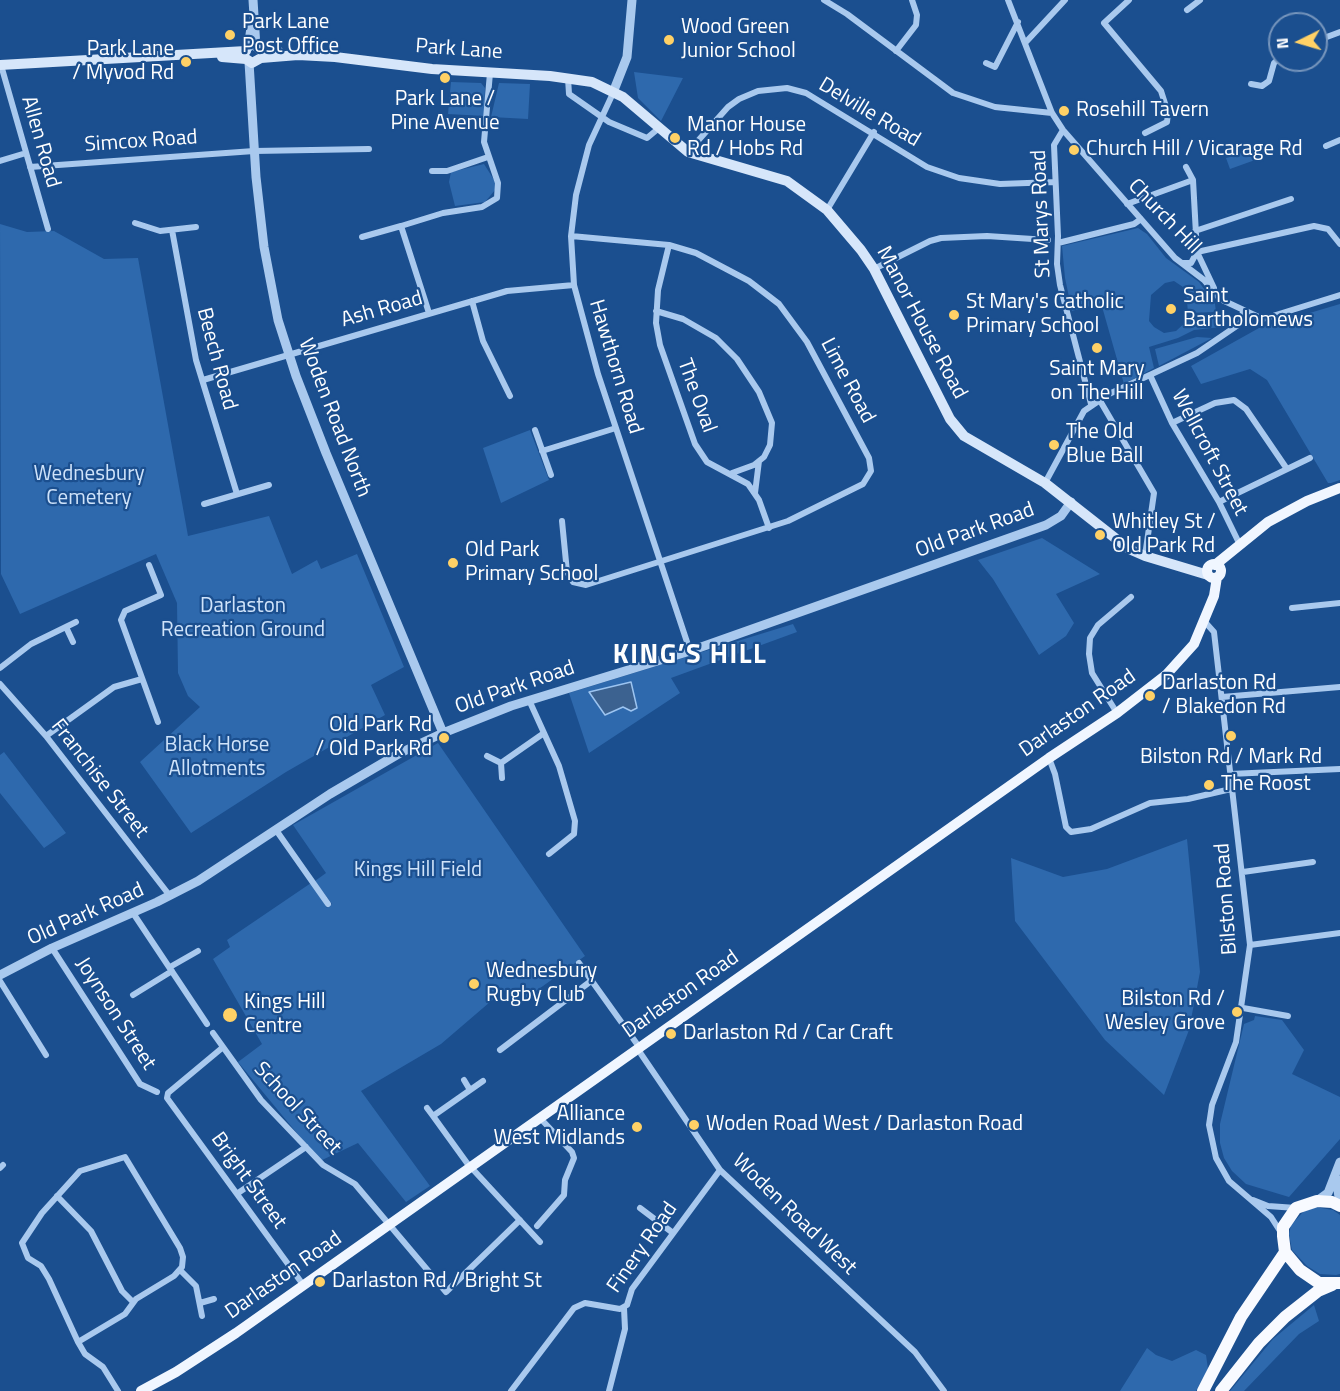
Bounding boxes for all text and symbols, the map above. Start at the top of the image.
place label: Park Lane Post Office [242,10,339,60]
north arrow [1268,12,1328,72]
place label: Wood Green Junior School [681,15,796,65]
marker: Park Lane Post Office [223,28,237,42]
marker: Wood Green Junior School [662,33,676,47]
street label: Park Lane [415,34,503,66]
place label: Park Lane / Myvod Rd [72,37,174,87]
text: N [1270,37,1294,50]
marker: Park Lane / Myvod Rd [179,55,193,69]
marker: Park Lane / Pine Avenue [438,71,452,85]
street label: Delville Road [814,73,924,153]
place label: Park Lane / Pine Avenue [390,87,500,137]
street label: Allen Road [15,93,65,191]
place label: Rosehill Tavern [1076,98,1209,124]
marker: Rosehill Tavern [1057,104,1071,118]
place label: Manor House Rd / Hobs Rd [687,113,806,163]
street label: Simcox Road [84,125,198,159]
marker: Manor House Rd / Hobs Rd [668,131,682,145]
place label: Church Hill / Vicarage Rd [1086,137,1302,163]
marker: Church Hill / Vicarage Rd [1067,143,1081,157]
street label: St Marys Road [1027,149,1057,279]
street label: Church Hill [1122,174,1206,260]
street label: Manor House Road [870,242,972,404]
place label: Saint Bartholomews [1183,284,1313,334]
street label: Ash Road [338,286,426,334]
place label: St Mary's Catholic Primary School [966,290,1124,340]
street label: Hawthorn Road [583,297,647,437]
marker: Saint Bartholomews [1164,302,1178,316]
street label: Beech Road [190,305,242,413]
marker: St Mary's Catholic Primary School [947,308,961,322]
street label: Lime Road [814,334,880,428]
street label: Woden Road North [292,335,376,501]
marker: Saint Mary on The Hill [1090,341,1104,355]
street label: The Oval [671,356,721,436]
place label: Saint Mary on The Hill [1049,357,1145,407]
street label: Wellcroft Street [1165,386,1253,520]
place label: The Old Blue Ball [1066,420,1143,470]
marker: The Old Blue Ball [1047,438,1061,452]
park label: Wednesbury Cemetery [33,462,145,512]
street label: Old Park Road [912,498,1038,564]
place label: Whitley St / Old Park Rd [1112,510,1216,560]
marker: Whitley St / Old Park Rd [1093,528,1107,542]
place label: Old Park Primary School [465,538,598,588]
marker: Old Park Primary School [446,556,460,570]
park label: Darlaston Recreation Ground [161,594,325,644]
district label: KING’S HILL [613,640,767,672]
street label: Old Park Road [452,656,578,720]
street label: Darlaston Road [1015,665,1141,763]
place label: Darlaston Rd / Blakedon Rd [1162,671,1286,721]
marker: Darlaston Rd / Blakedon Rd [1143,689,1157,703]
place label: Old Park Rd / Old Park Rd [316,713,432,763]
street label: Franchise Street [45,715,153,843]
marker: Bilston Rd / Mark Rd [1224,729,1238,743]
marker: Old Park Rd / Old Park Rd [437,731,451,745]
park label: Black Horse Allotments [165,733,269,783]
place label: Bilston Rd / Mark Rd [1140,745,1322,771]
place label: The Roost [1221,772,1311,798]
marker: The Roost [1202,778,1216,792]
street label: Bilston Road [1211,842,1243,956]
park label: Kings Hill Field [354,858,482,884]
street label: Old Park Road [24,878,148,952]
street label: Darlaston Road [618,946,744,1044]
street label: Joynson Street [69,953,161,1075]
place label: Wednesbury Rugby Club [486,959,597,1009]
marker: Wednesbury Rugby Club [467,977,481,991]
place label: Bilston Rd / Wesley Grove [1105,987,1225,1037]
place label: Kings Hill Centre [244,990,325,1040]
marker: Bilston Rd / Wesley Grove [1230,1005,1244,1019]
marker: Kings Hill Centre [221,1006,239,1024]
place label: Darlaston Rd / Car Craft [683,1021,893,1047]
marker: Darlaston Rd / Car Craft [664,1027,678,1041]
street label: School Street [248,1057,346,1161]
place label: Alliance West Midlands [494,1102,625,1152]
place label: Woden Road West / Darlaston Road [706,1112,1023,1138]
marker: Woden Road West / Darlaston Road [687,1118,701,1132]
marker: Alliance West Midlands [630,1120,644,1134]
street label: Bright Street [205,1128,291,1234]
street label: Woden Road West [727,1149,861,1281]
street label: Finery Road [603,1198,683,1298]
street label: Darlaston Road [221,1227,347,1325]
place label: Darlaston Rd / Bright St [332,1269,542,1295]
marker: Darlaston Rd / Bright St [313,1275,327,1289]

